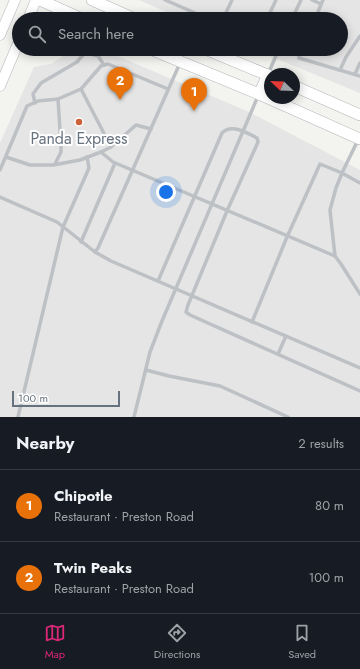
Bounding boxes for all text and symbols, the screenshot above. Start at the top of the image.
search box [12,12,348,56]
icon: search [26,23,48,45]
text: Search here [58,23,134,45]
pin: 2 [107,67,133,100]
north arrow [264,68,300,104]
pin: 1 [181,78,207,111]
marker: Panda Express [74,117,84,127]
place label: Panda Express [30,127,128,150]
your location [156,182,176,202]
scale bar [12,389,120,408]
text: 100 m [18,390,48,406]
text: Nearby [16,431,74,455]
text: 2 results [298,434,344,453]
text: Chipotle [54,485,113,507]
text: 1 [26,496,32,515]
text: 80 m [315,496,344,515]
text: Restaurant · Preston Road [54,507,194,526]
text: Twin Peaks [54,557,132,579]
text: 2 [25,568,33,587]
text: 100 m [309,568,344,587]
text: Restaurant · Preston Road [54,579,194,598]
tab: Map [44,622,66,662]
tab: Directions [154,622,200,662]
tab: Saved [288,622,316,662]

